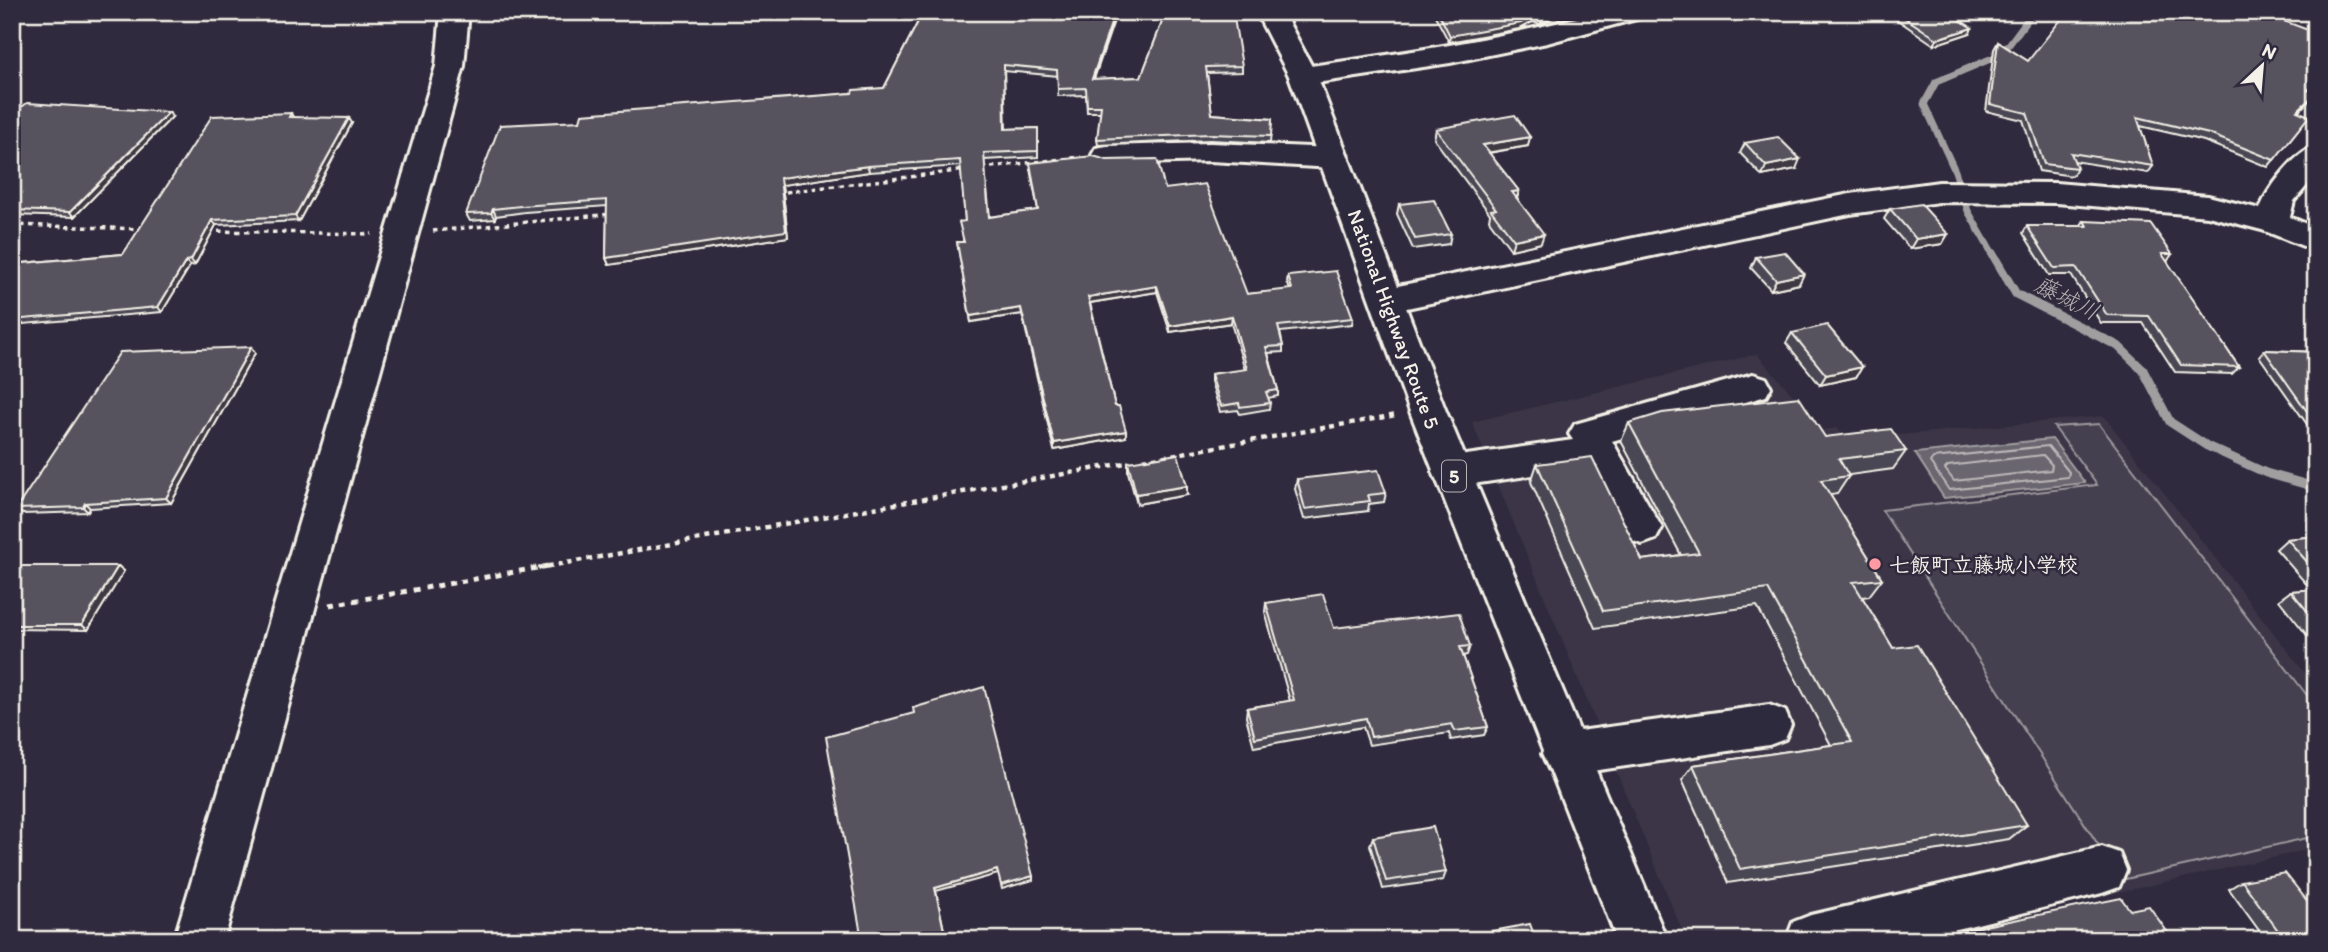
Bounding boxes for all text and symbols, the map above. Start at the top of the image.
north arrow [2226,32,2296,102]
text: N [2258,38,2280,64]
street label: National Highway Route 5 [1343,206,1445,432]
water label: 藤城川 [2030,270,2104,326]
road number: 5 [1442,461,1466,491]
place label: 七飯町立藤城小学校 [1889,552,2078,577]
marker: 七飯町立藤城小学校 [1867,556,1883,572]

